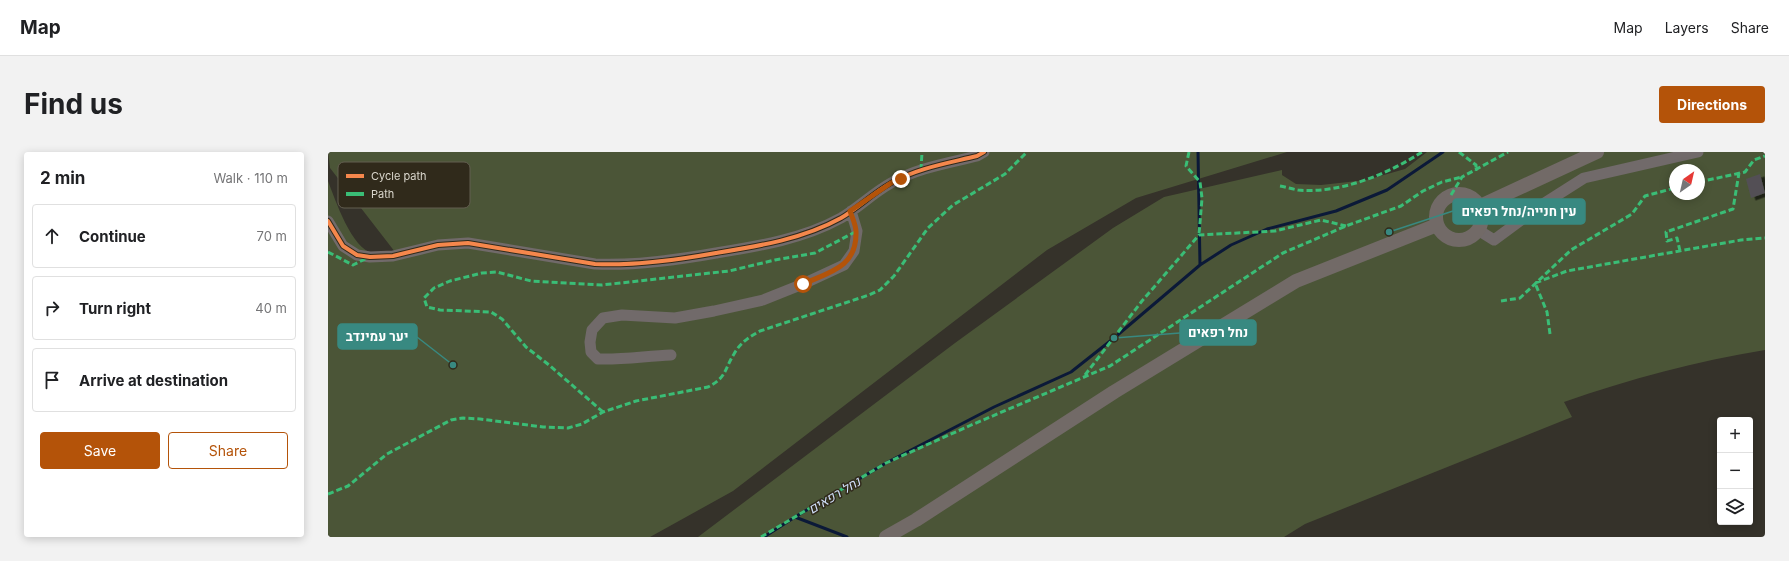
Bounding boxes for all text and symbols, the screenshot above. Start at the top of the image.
text: Map [20,16,61,39]
text: Map [1614,19,1643,36]
text: Layers [1665,19,1709,36]
text: Share [1731,19,1769,36]
button: Directions [1659,86,1765,123]
text: Find us [24,87,123,121]
legend [338,162,470,208]
north arrow [1669,164,1705,200]
text: 2 min [40,168,85,188]
text: Cycle path [371,169,427,183]
text: Walk · 110 m [213,170,288,186]
route end [892,170,910,188]
text: Path [371,187,394,201]
callout: עין חנייה/נחל רפאים [1453,199,1585,224]
text: עין חנייה/נחל רפאים [1461,203,1577,219]
icon: ahead [41,225,63,247]
text: Continue [79,227,146,246]
text: 70 m [257,228,287,244]
route start [794,275,812,293]
icon: right [41,297,63,319]
text: Turn right [79,299,151,318]
text: 40 m [255,300,287,316]
callout: נחל רפאים [1180,320,1256,345]
callout: יער עמינדב [338,324,417,349]
text: נחל רפאים [1188,324,1248,340]
text: יער עמינדב [346,328,408,344]
icon: arrive [41,369,63,391]
text: Arrive at destination [79,371,228,390]
map controls [1717,417,1753,525]
button: + [1717,417,1753,453]
button: Save [40,432,160,469]
button: Share [168,432,288,469]
button: − [1717,453,1753,489]
water label: נחל רפאים [805,473,864,517]
button: layers [1717,489,1753,525]

